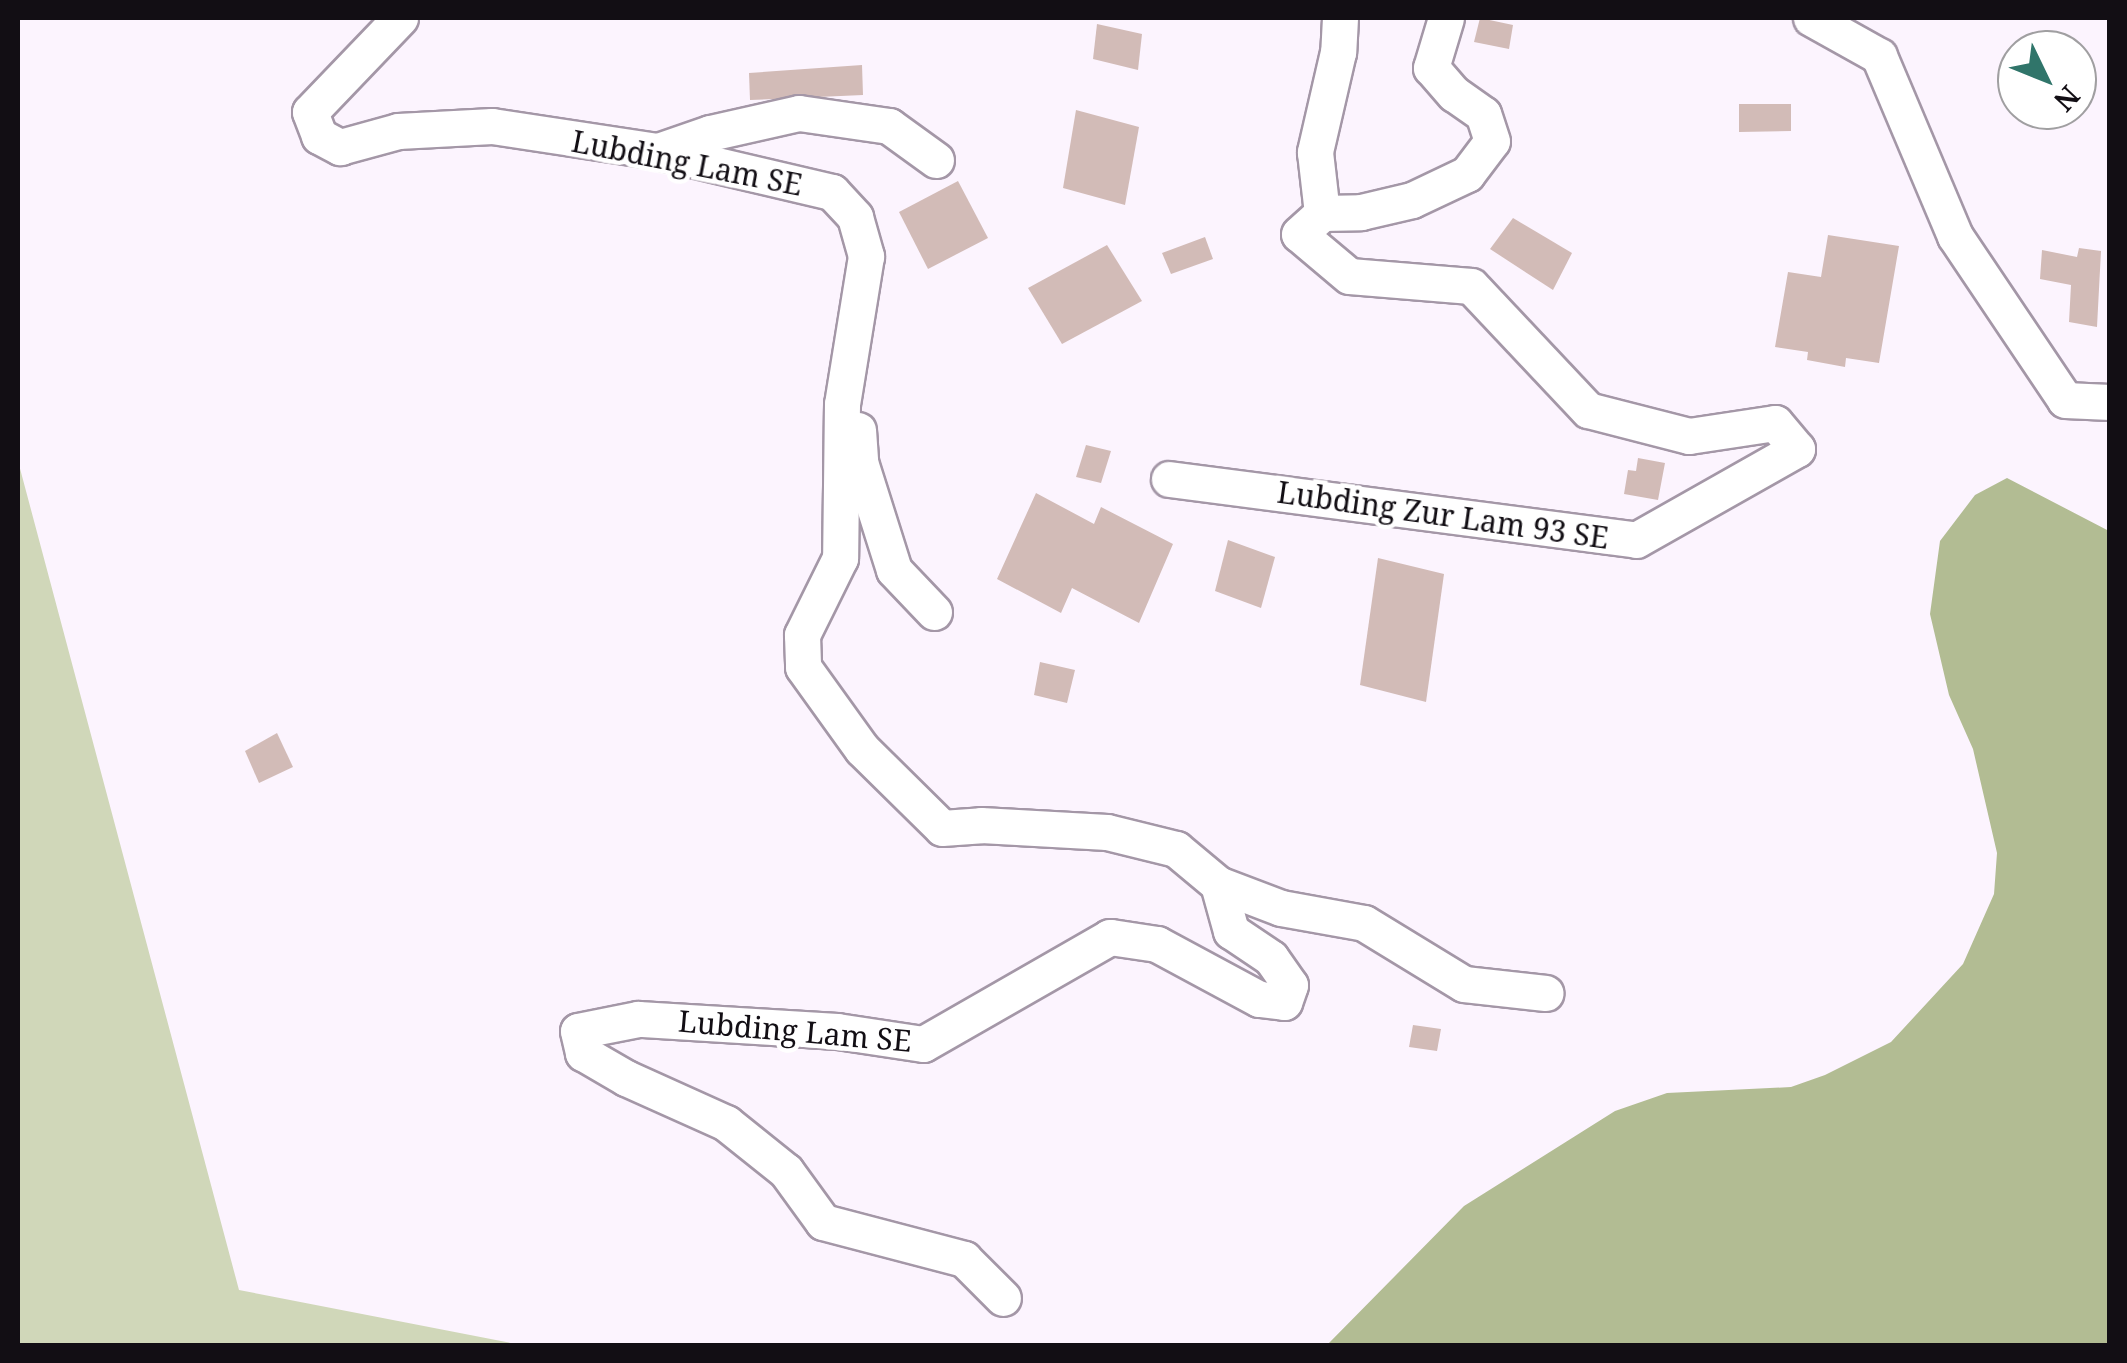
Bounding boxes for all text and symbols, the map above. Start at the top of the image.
north arrow [1997,30,2097,130]
text: N [2046,78,2089,120]
street label: Lubding Lam SE [569,123,805,203]
street label: Lubding Zur Lam 93 SE [1275,474,1611,556]
street label: Lubding Lam SE [677,1003,913,1059]

